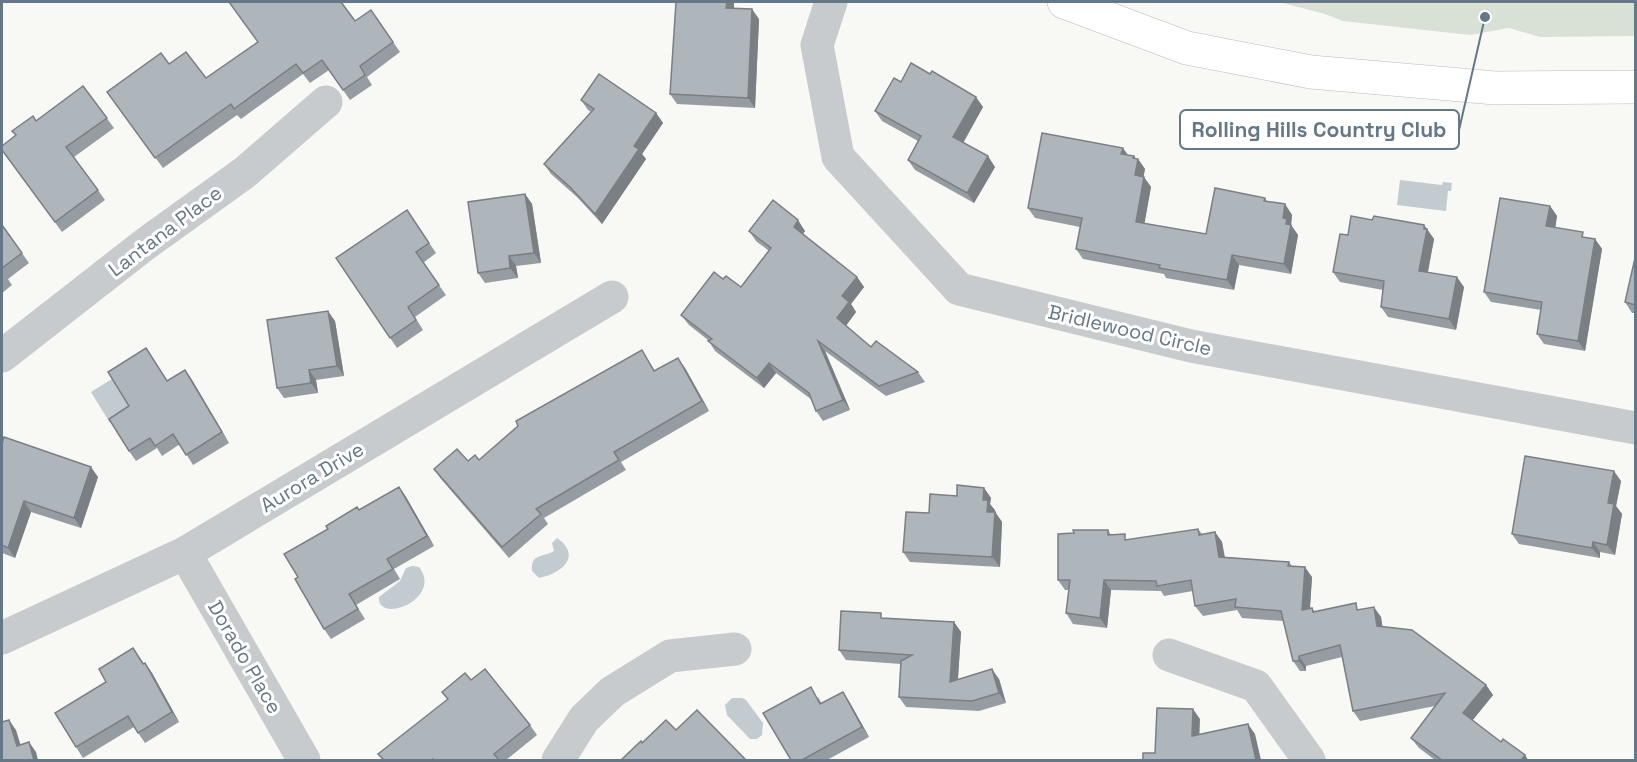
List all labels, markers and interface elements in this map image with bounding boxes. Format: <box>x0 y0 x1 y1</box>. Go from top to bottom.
callout: Rolling Hills Country Club <box>1180 110 1459 149</box>
text: Rolling Hills Country Club <box>1192 116 1446 143</box>
street label: Lantana Place <box>103 180 227 282</box>
street label: Bridlewood Circle <box>1046 299 1214 361</box>
street label: Aurora Drive <box>256 436 368 518</box>
street label: Dorado Place <box>202 596 288 718</box>

